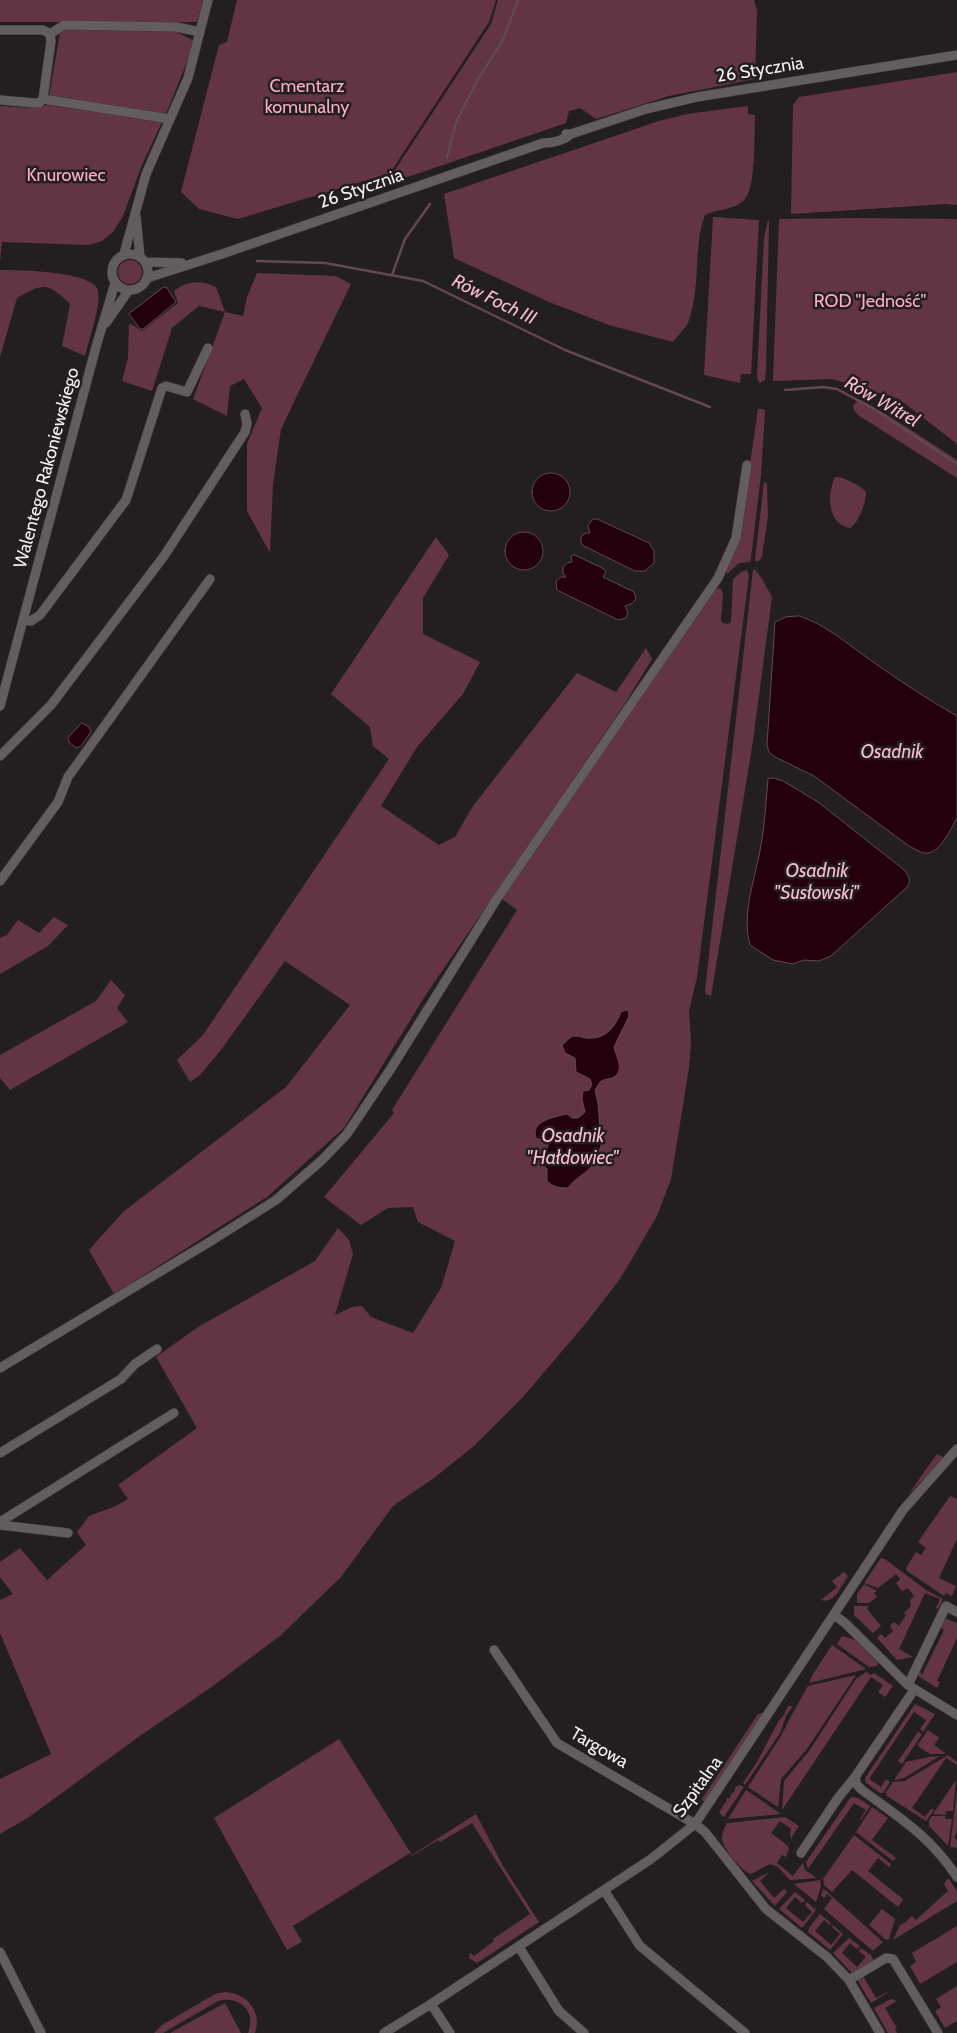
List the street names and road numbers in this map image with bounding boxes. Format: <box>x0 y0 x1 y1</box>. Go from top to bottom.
street label: 26 Stycznia <box>715 52 805 88</box>
street label: 26 Stycznia <box>316 164 406 214</box>
street label: Walentego Rakoniewskiego <box>10 365 84 571</box>
street label: Targowa <box>566 1723 632 1773</box>
street label: Szpitalna <box>669 1752 727 1822</box>

